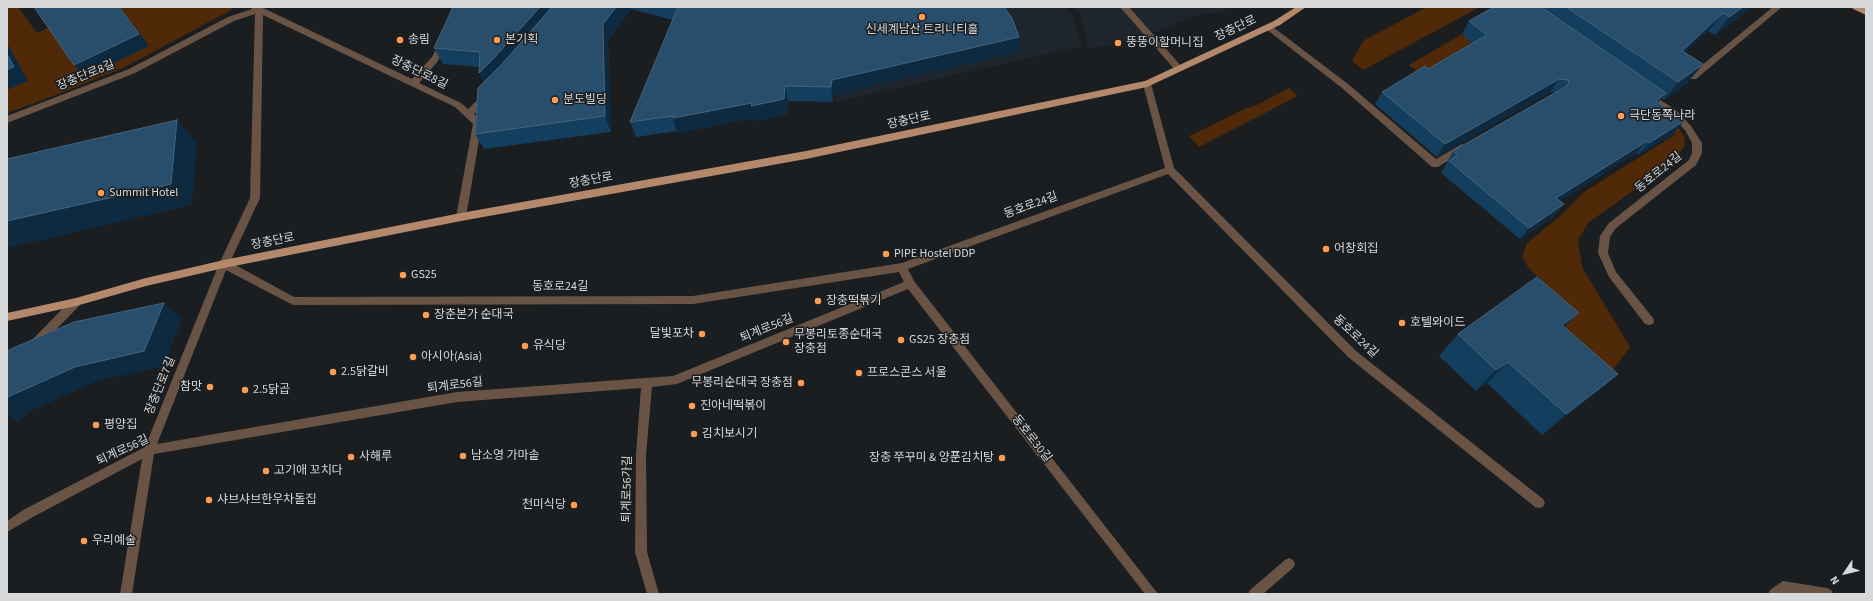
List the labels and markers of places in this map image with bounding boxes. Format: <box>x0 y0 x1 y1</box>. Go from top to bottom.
marker: 신세계남산 트리니티홀 <box>917 12 927 22</box>
place label: 신세계남산 트리니티홀 <box>866 23 978 37</box>
place label: 송림 <box>408 33 430 47</box>
place label: 본기획 <box>505 33 538 47</box>
marker: 송림 <box>395 35 405 45</box>
marker: 본기획 <box>492 35 502 45</box>
place label: 뚱뚱이할머니집 <box>1126 36 1203 50</box>
marker: 뚱뚱이할머니집 <box>1113 38 1123 48</box>
place label: 분도빌딩 <box>563 93 607 107</box>
marker: 분도빌딩 <box>550 95 560 105</box>
place label: 극단동쪽나라 <box>1629 109 1695 123</box>
marker: 극단동쪽나라 <box>1616 111 1626 121</box>
place label: Summit Hotel <box>109 186 178 200</box>
marker: Summit Hotel <box>96 188 106 198</box>
place label: 어창회집 <box>1334 242 1378 256</box>
marker: 어창회집 <box>1321 244 1331 254</box>
place label: PIPE Hostel DDP <box>894 247 975 261</box>
marker: PIPE Hostel DDP <box>881 249 891 259</box>
place label: GS25 <box>411 268 437 282</box>
marker: GS25 <box>398 270 408 280</box>
place label: 장충떡볶기 <box>826 294 881 308</box>
marker: 장충떡볶기 <box>813 296 823 306</box>
place label: 장춘본가 순대국 <box>434 308 514 322</box>
marker: 장춘본가 순대국 <box>421 310 431 320</box>
place label: 호텔와이드 <box>1410 316 1465 330</box>
marker: 호텔와이드 <box>1397 318 1407 328</box>
place label: 달빛포차 <box>650 327 694 341</box>
place label: 무봉리토종순대국 장충점 <box>794 328 882 356</box>
marker: 달빛포차 <box>697 329 707 339</box>
place label: GS25 장충점 <box>909 333 970 347</box>
marker: GS25 장충점 <box>896 335 906 345</box>
marker: 무봉리토종순대국 장충점 <box>781 337 791 347</box>
place label: 유식당 <box>533 339 566 353</box>
marker: 유식당 <box>520 341 530 351</box>
place label: 아시아(Asia) <box>421 350 482 364</box>
marker: 아시아(Asia) <box>408 352 418 362</box>
place label: 2.5닭갈비 <box>341 365 389 379</box>
place label: 프로스콘스 서울 <box>867 366 947 380</box>
marker: 2.5닭갈비 <box>328 367 338 377</box>
marker: 프로스콘스 서울 <box>854 368 864 378</box>
place label: 무봉리순대국 장충점 <box>691 376 793 390</box>
marker: 무봉리순대국 장충점 <box>796 378 806 388</box>
place label: 참맛 <box>180 380 202 394</box>
marker: 참맛 <box>205 382 215 392</box>
place label: 2.5닭곱 <box>253 383 290 397</box>
marker: 2.5닭곱 <box>240 385 250 395</box>
place label: 진아네떡볶이 <box>700 399 766 413</box>
marker: 진아네떡볶이 <box>687 401 697 411</box>
place label: 평양집 <box>104 418 137 432</box>
marker: 평양집 <box>91 420 101 430</box>
place label: 김치보시기 <box>702 427 757 441</box>
marker: 김치보시기 <box>689 429 699 439</box>
place label: 남소영 가마솥 <box>471 449 540 463</box>
place label: 사해루 <box>359 450 392 464</box>
marker: 남소영 가마솥 <box>458 451 468 461</box>
place label: 장충 쭈꾸미 & 양푼김치탕 <box>869 451 994 465</box>
marker: 사해루 <box>346 452 356 462</box>
marker: 장충 쭈꾸미 & 양푼김치탕 <box>997 453 1007 463</box>
place label: 고기애 꼬치다 <box>274 464 343 478</box>
marker: 고기애 꼬치다 <box>261 466 271 476</box>
place label: 샤브샤브한우차돌집 <box>217 493 316 507</box>
marker: 샤브샤브한우차돌집 <box>204 495 214 505</box>
place label: 천미식당 <box>522 498 566 512</box>
marker: 천미식당 <box>569 500 579 510</box>
place label: 우리예술 <box>92 534 136 548</box>
marker: 우리예술 <box>79 536 89 546</box>

